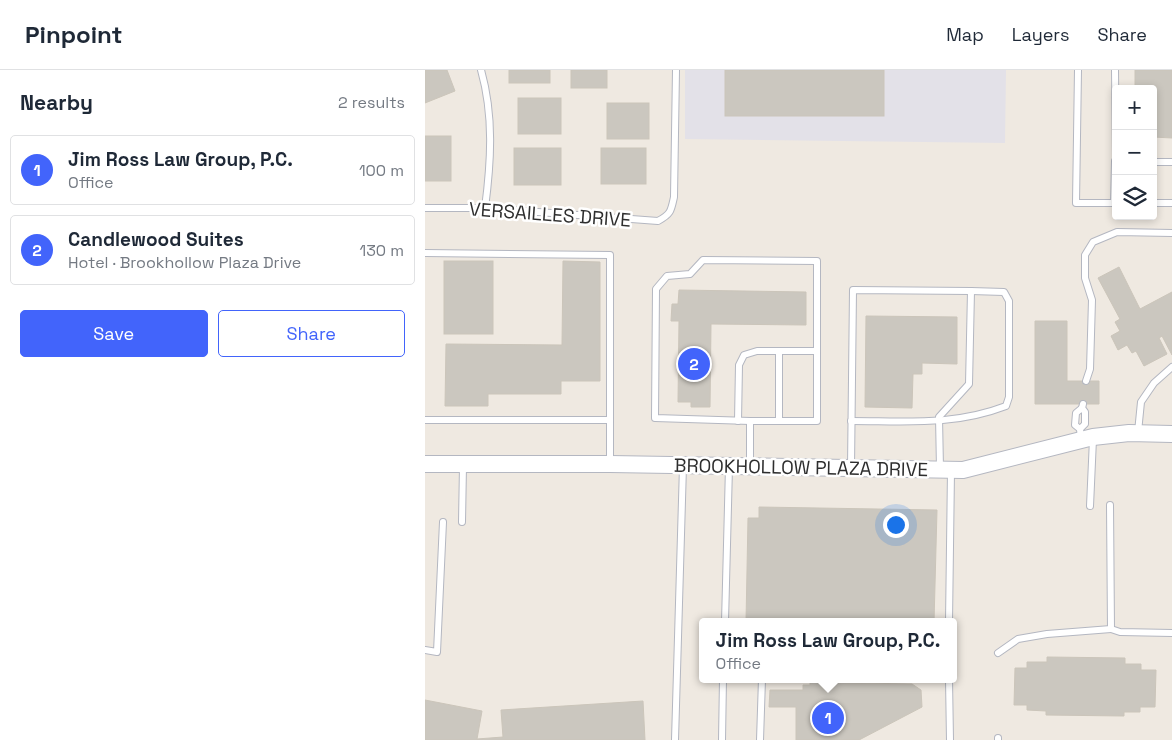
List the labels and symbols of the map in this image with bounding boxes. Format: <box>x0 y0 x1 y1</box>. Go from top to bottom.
street label: VERSAILLES DRIVE <box>468 196 632 233</box>
pin: 2 <box>678 345 710 383</box>
street label: BROOKHOLLOW PLAZA DRIVE <box>674 453 928 482</box>
your location <box>883 512 909 538</box>
pin: 1 <box>812 699 844 737</box>

